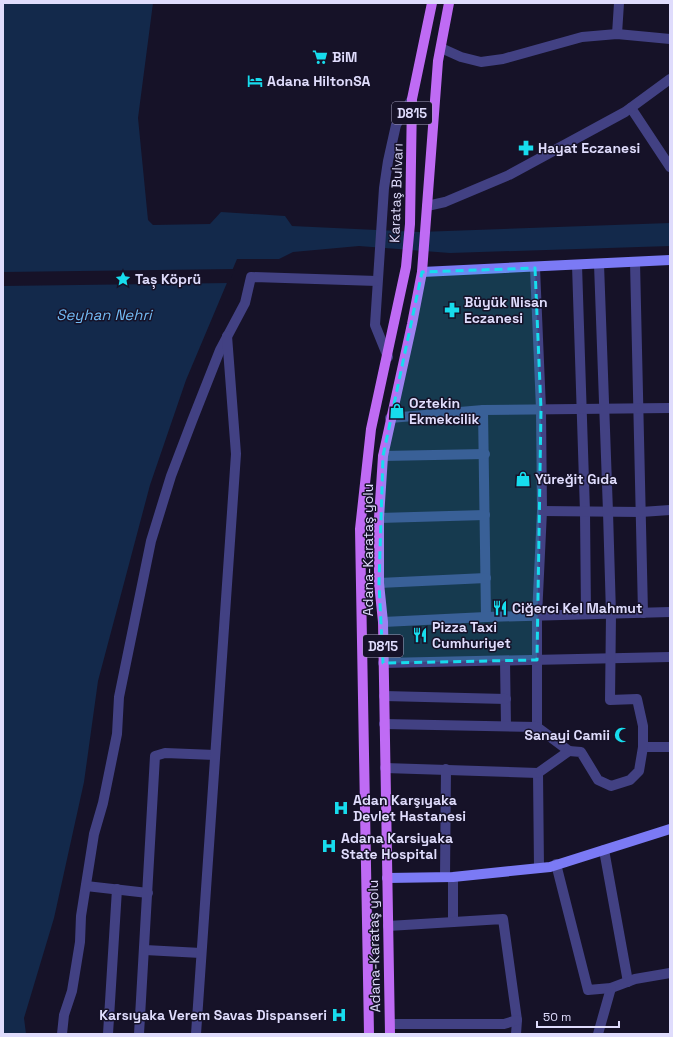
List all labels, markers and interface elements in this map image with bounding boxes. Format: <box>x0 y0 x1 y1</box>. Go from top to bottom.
supermarket icon: BiM <box>311 48 329 66</box>
place label: BiM <box>332 48 357 66</box>
hotel icon: Adana HiltonSA <box>246 72 264 90</box>
place label: Adana HiltonSA <box>267 72 371 90</box>
road number: D815 <box>392 102 432 124</box>
pharmacy icon: Hayat Eczanesi <box>517 139 535 157</box>
place label: Hayat Eczanesi <box>538 139 640 157</box>
street label: Karataş Bulvarı <box>385 143 407 243</box>
place icon: Taș Köprü <box>114 270 132 288</box>
place label: Taș Köprü <box>135 270 201 289</box>
place label: Büyük Nisan Eczanesi <box>464 293 548 327</box>
pharmacy icon: Büyük Nisan Eczanesi <box>443 301 461 319</box>
water label: Seyhan Nehri <box>56 305 154 324</box>
place label: Oztekin Ekmekcilik <box>409 394 480 428</box>
shop icon: Oztekin Ekmekcilik <box>388 402 406 420</box>
shop icon: Yüreğit Gıda <box>514 470 532 488</box>
place label: Yüreğit Gıda <box>535 470 617 488</box>
street label: Adana-Karataş yolu <box>359 484 377 616</box>
restaurant icon: Ciğerci Kel Mahmut <box>491 599 509 617</box>
place label: Ciğerci Kel Mahmut <box>512 599 642 617</box>
place label: Pizza Taxi Cumhuriyet <box>432 618 511 652</box>
restaurant icon: Pizza Taxi Cumhuriyet <box>411 626 429 644</box>
road number: D815 <box>363 635 403 657</box>
place label: Sanayi Camii <box>524 726 610 744</box>
mosque icon: Sanayi Camii <box>613 726 631 744</box>
place label: Adan Karşıyaka Devlet Hastanesi <box>353 791 466 825</box>
hospital icon: Adan Karşıyaka Devlet Hastanesi <box>332 799 350 817</box>
place label: Adana Karsiyaka State Hospital <box>341 829 453 863</box>
hospital icon: Adana Karsiyaka State Hospital <box>320 837 338 855</box>
street label: Adana-Karataş yolu <box>364 880 384 1012</box>
scale bar <box>537 1003 619 1029</box>
place label: Karsıyaka Verem Savas Dispanseri <box>99 1006 327 1024</box>
hospital icon: Karsıyaka Verem Savas Dispanseri <box>330 1006 348 1024</box>
text: 50 m <box>543 1009 571 1025</box>

